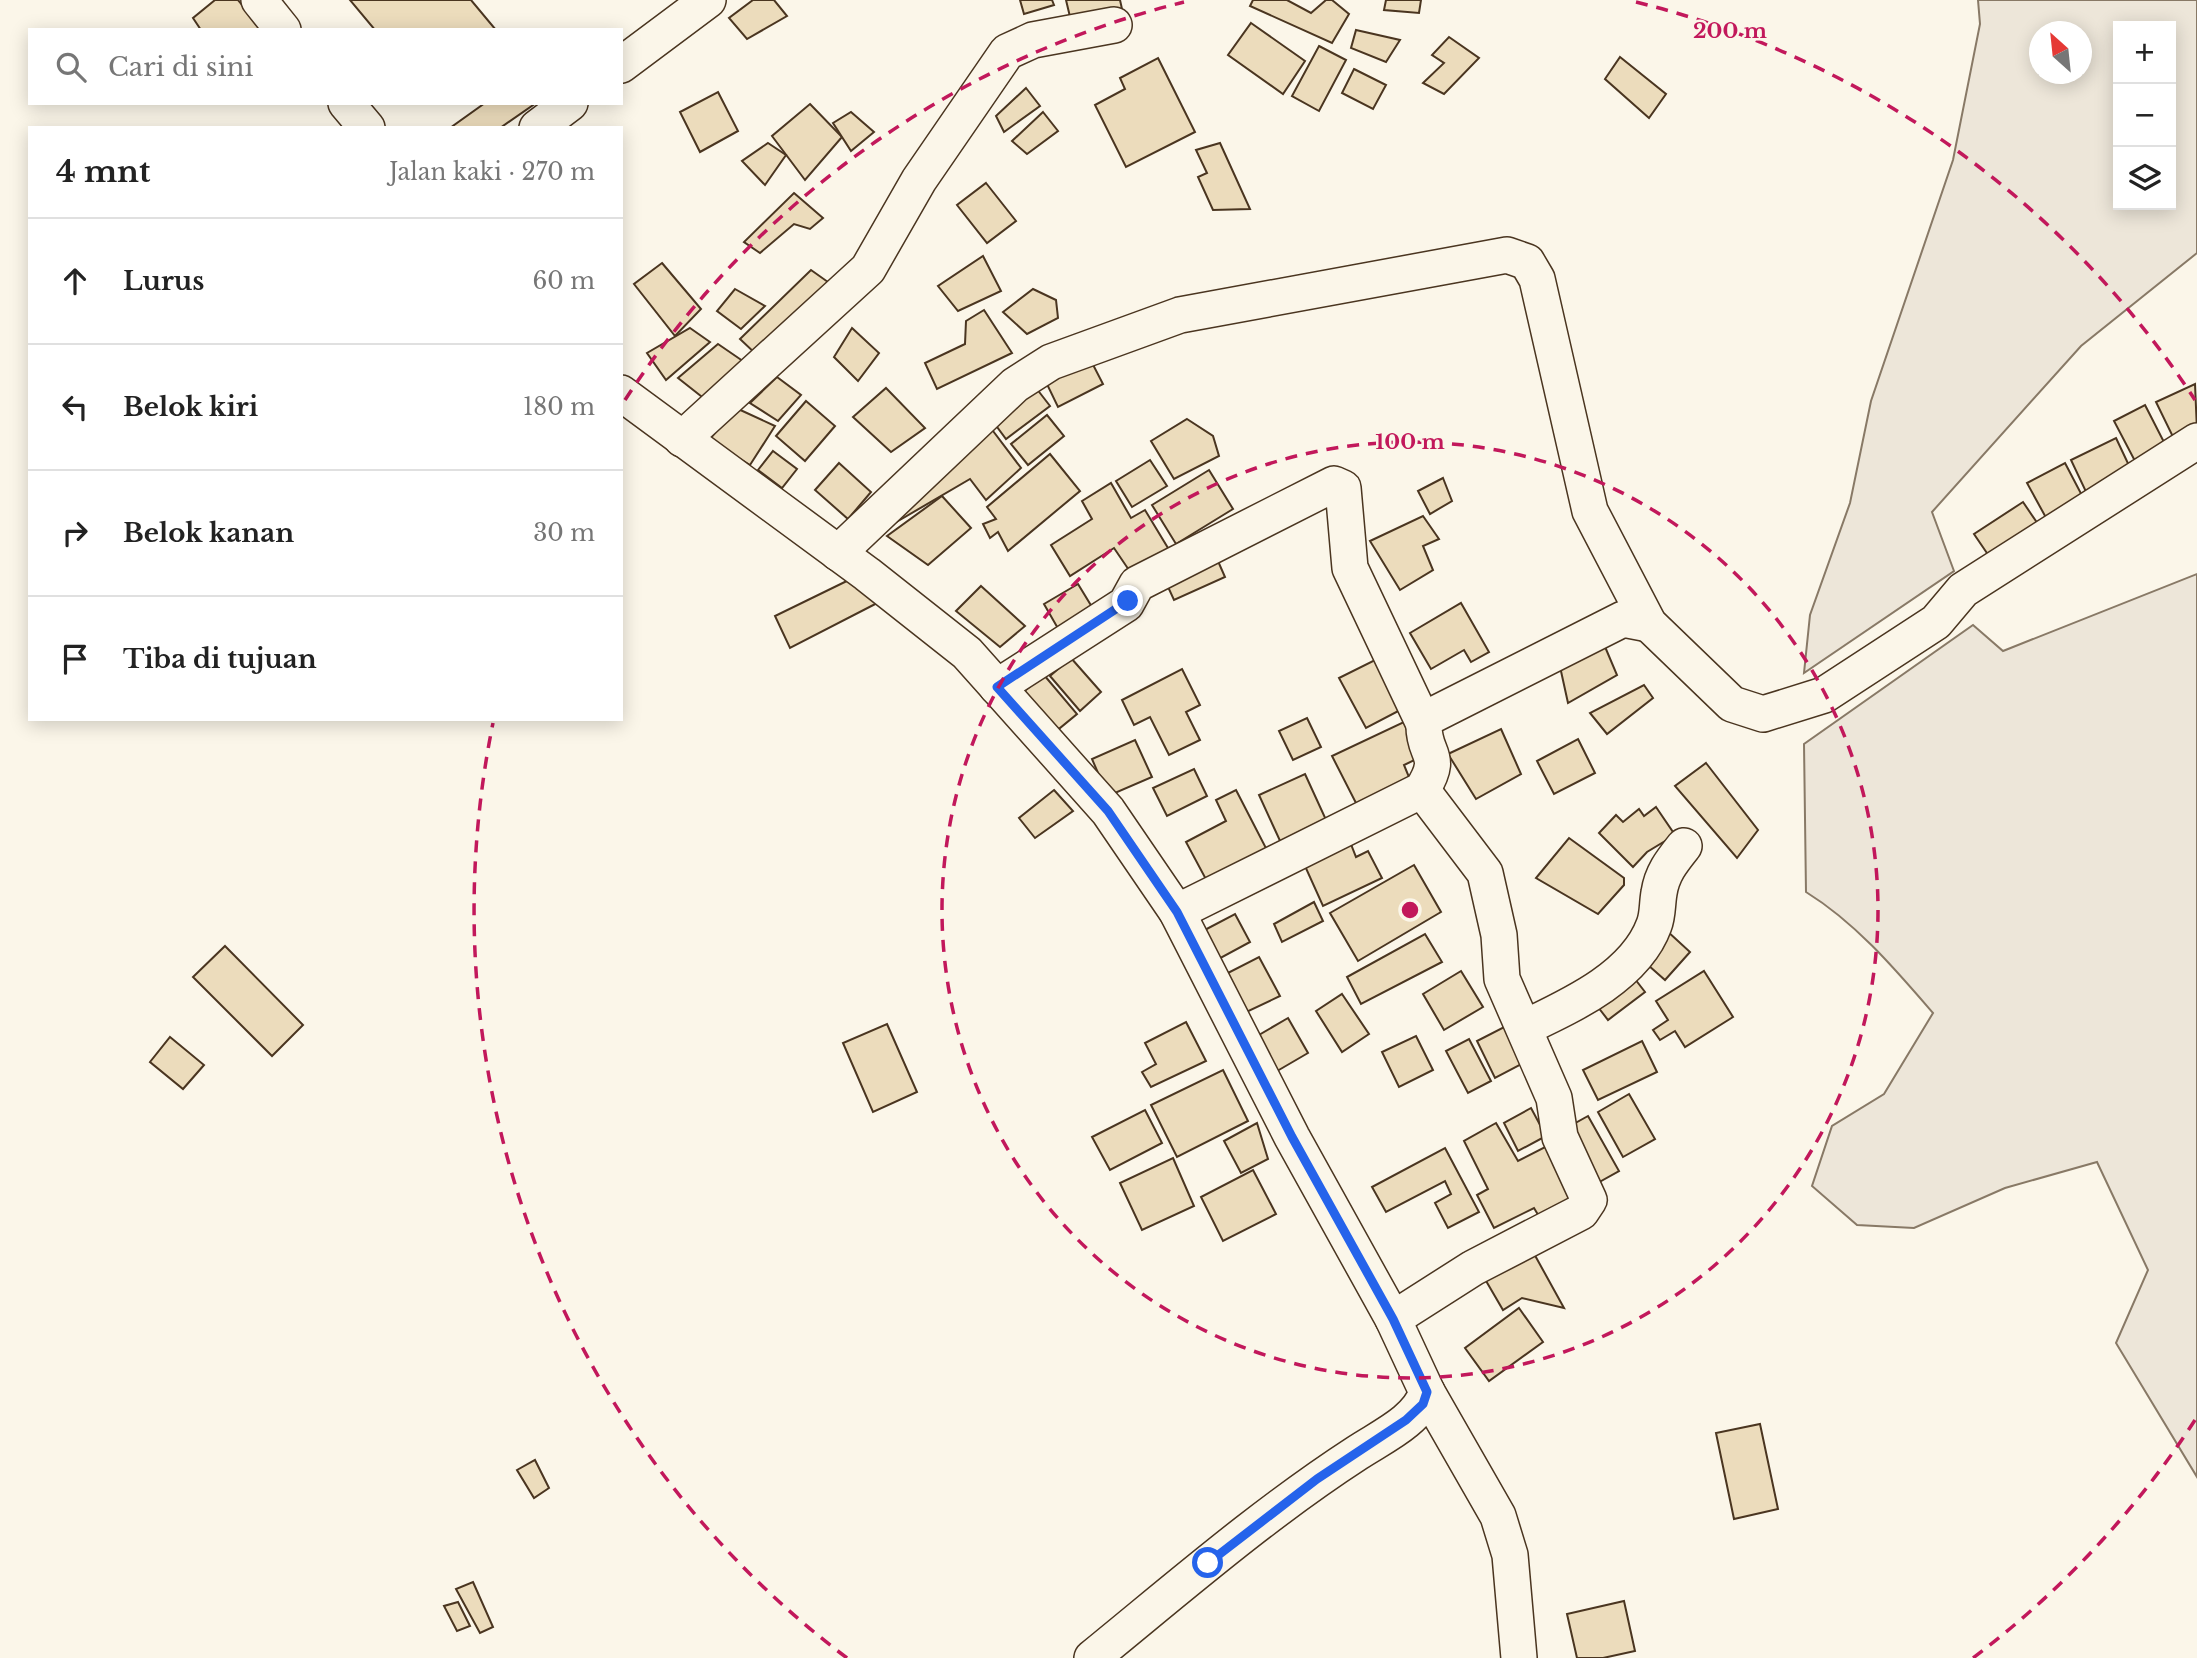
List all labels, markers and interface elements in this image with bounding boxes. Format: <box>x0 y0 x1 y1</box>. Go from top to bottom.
text: 200 m <box>1693 18 1767 44</box>
north arrow <box>2029 21 2092 84</box>
map controls <box>2113 21 2176 210</box>
button: + <box>2113 21 2176 84</box>
search box <box>28 28 623 105</box>
icon: search <box>52 48 90 86</box>
text: Cari di sini <box>108 51 253 83</box>
button: − <box>2113 84 2176 147</box>
button: layers <box>2113 147 2176 210</box>
text: 4 mnt <box>56 153 150 190</box>
text: Jalan kaki · 270 m <box>389 158 595 186</box>
icon: ahead <box>56 262 94 300</box>
text: Lurus <box>123 265 204 297</box>
text: 60 m <box>533 267 595 295</box>
icon: left <box>56 388 94 426</box>
text: Belok kiri <box>123 391 258 423</box>
text: 180 m <box>523 393 595 421</box>
text: 100 m <box>1375 429 1445 455</box>
icon: right <box>56 514 94 552</box>
text: Belok kanan <box>123 517 294 549</box>
text: 30 m <box>533 519 595 547</box>
route end <box>1112 585 1143 616</box>
icon: arrive <box>56 640 94 678</box>
text: Tiba di tujuan <box>123 643 317 675</box>
centre of rings <box>1398 898 1422 922</box>
route start <box>1192 1547 1223 1578</box>

